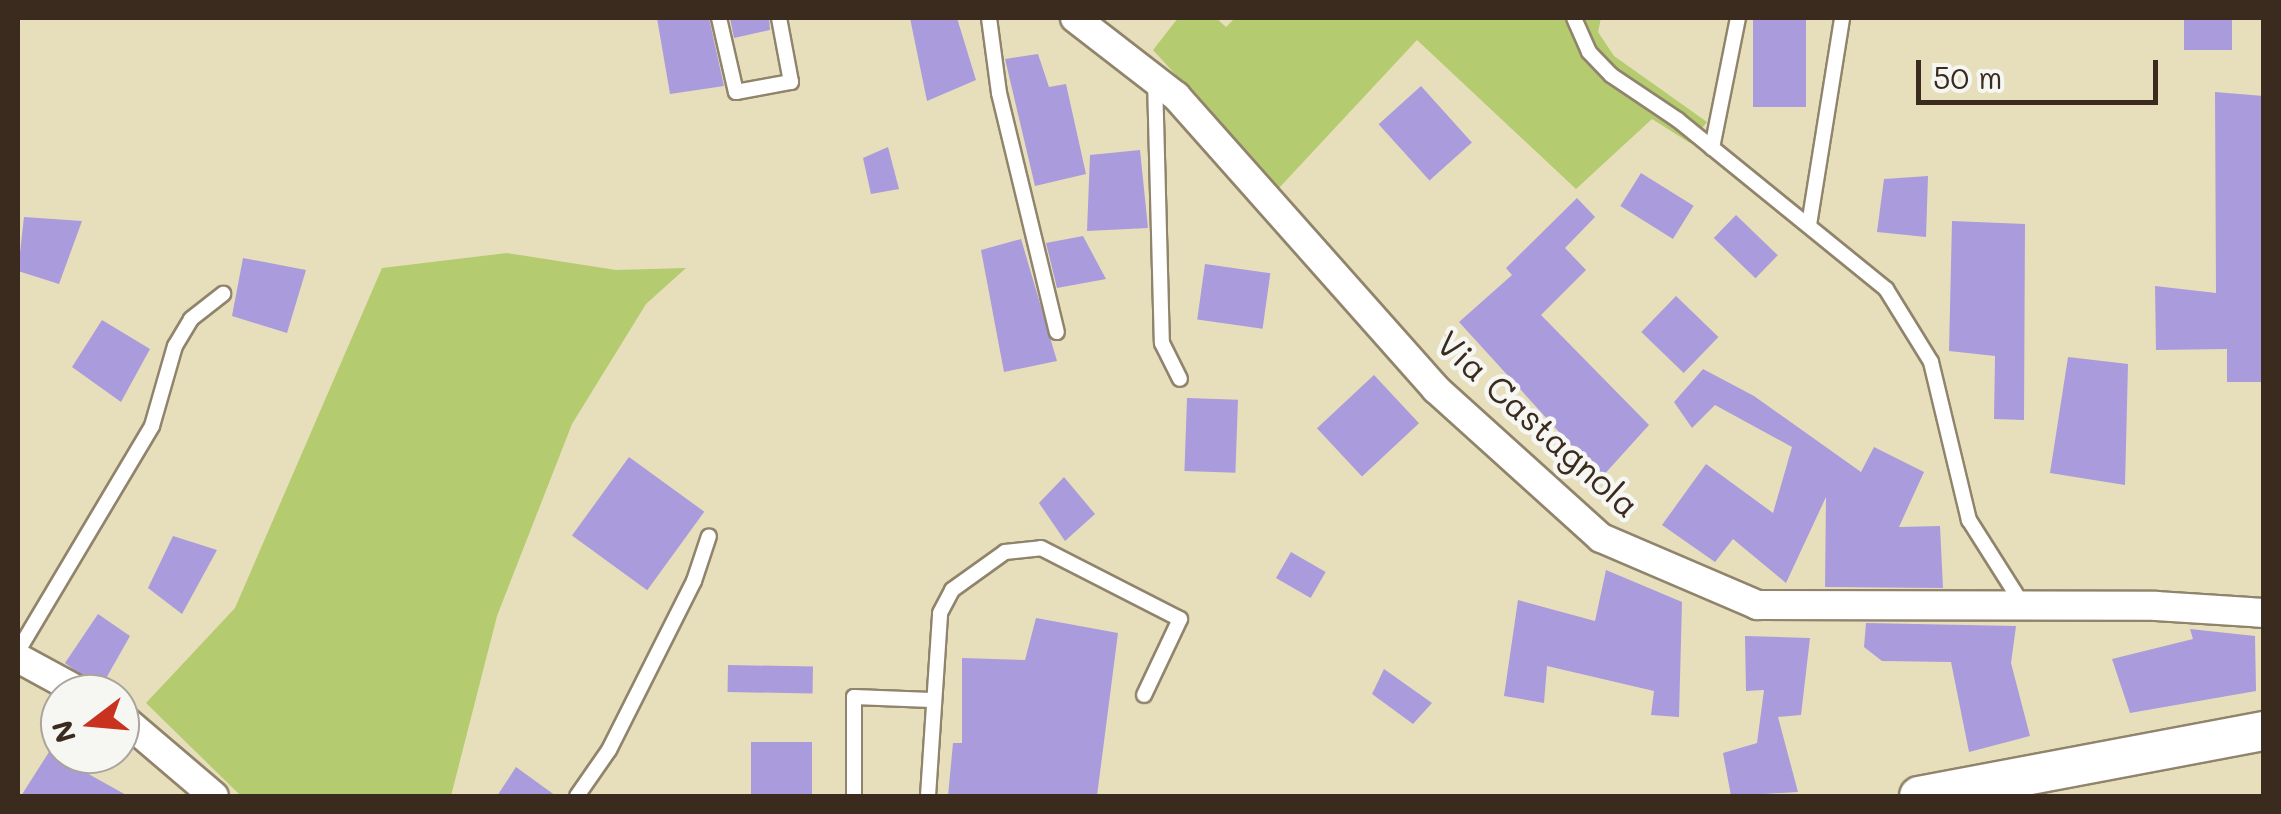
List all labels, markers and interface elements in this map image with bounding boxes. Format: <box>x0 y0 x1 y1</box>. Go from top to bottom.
scale bar <box>1921 40 2164 102</box>
text: 50 m <box>1933 57 2003 97</box>
street label: Via Castagnola <box>1429 321 1649 525</box>
north arrow <box>40 674 140 774</box>
text: N <box>43 717 83 747</box>

